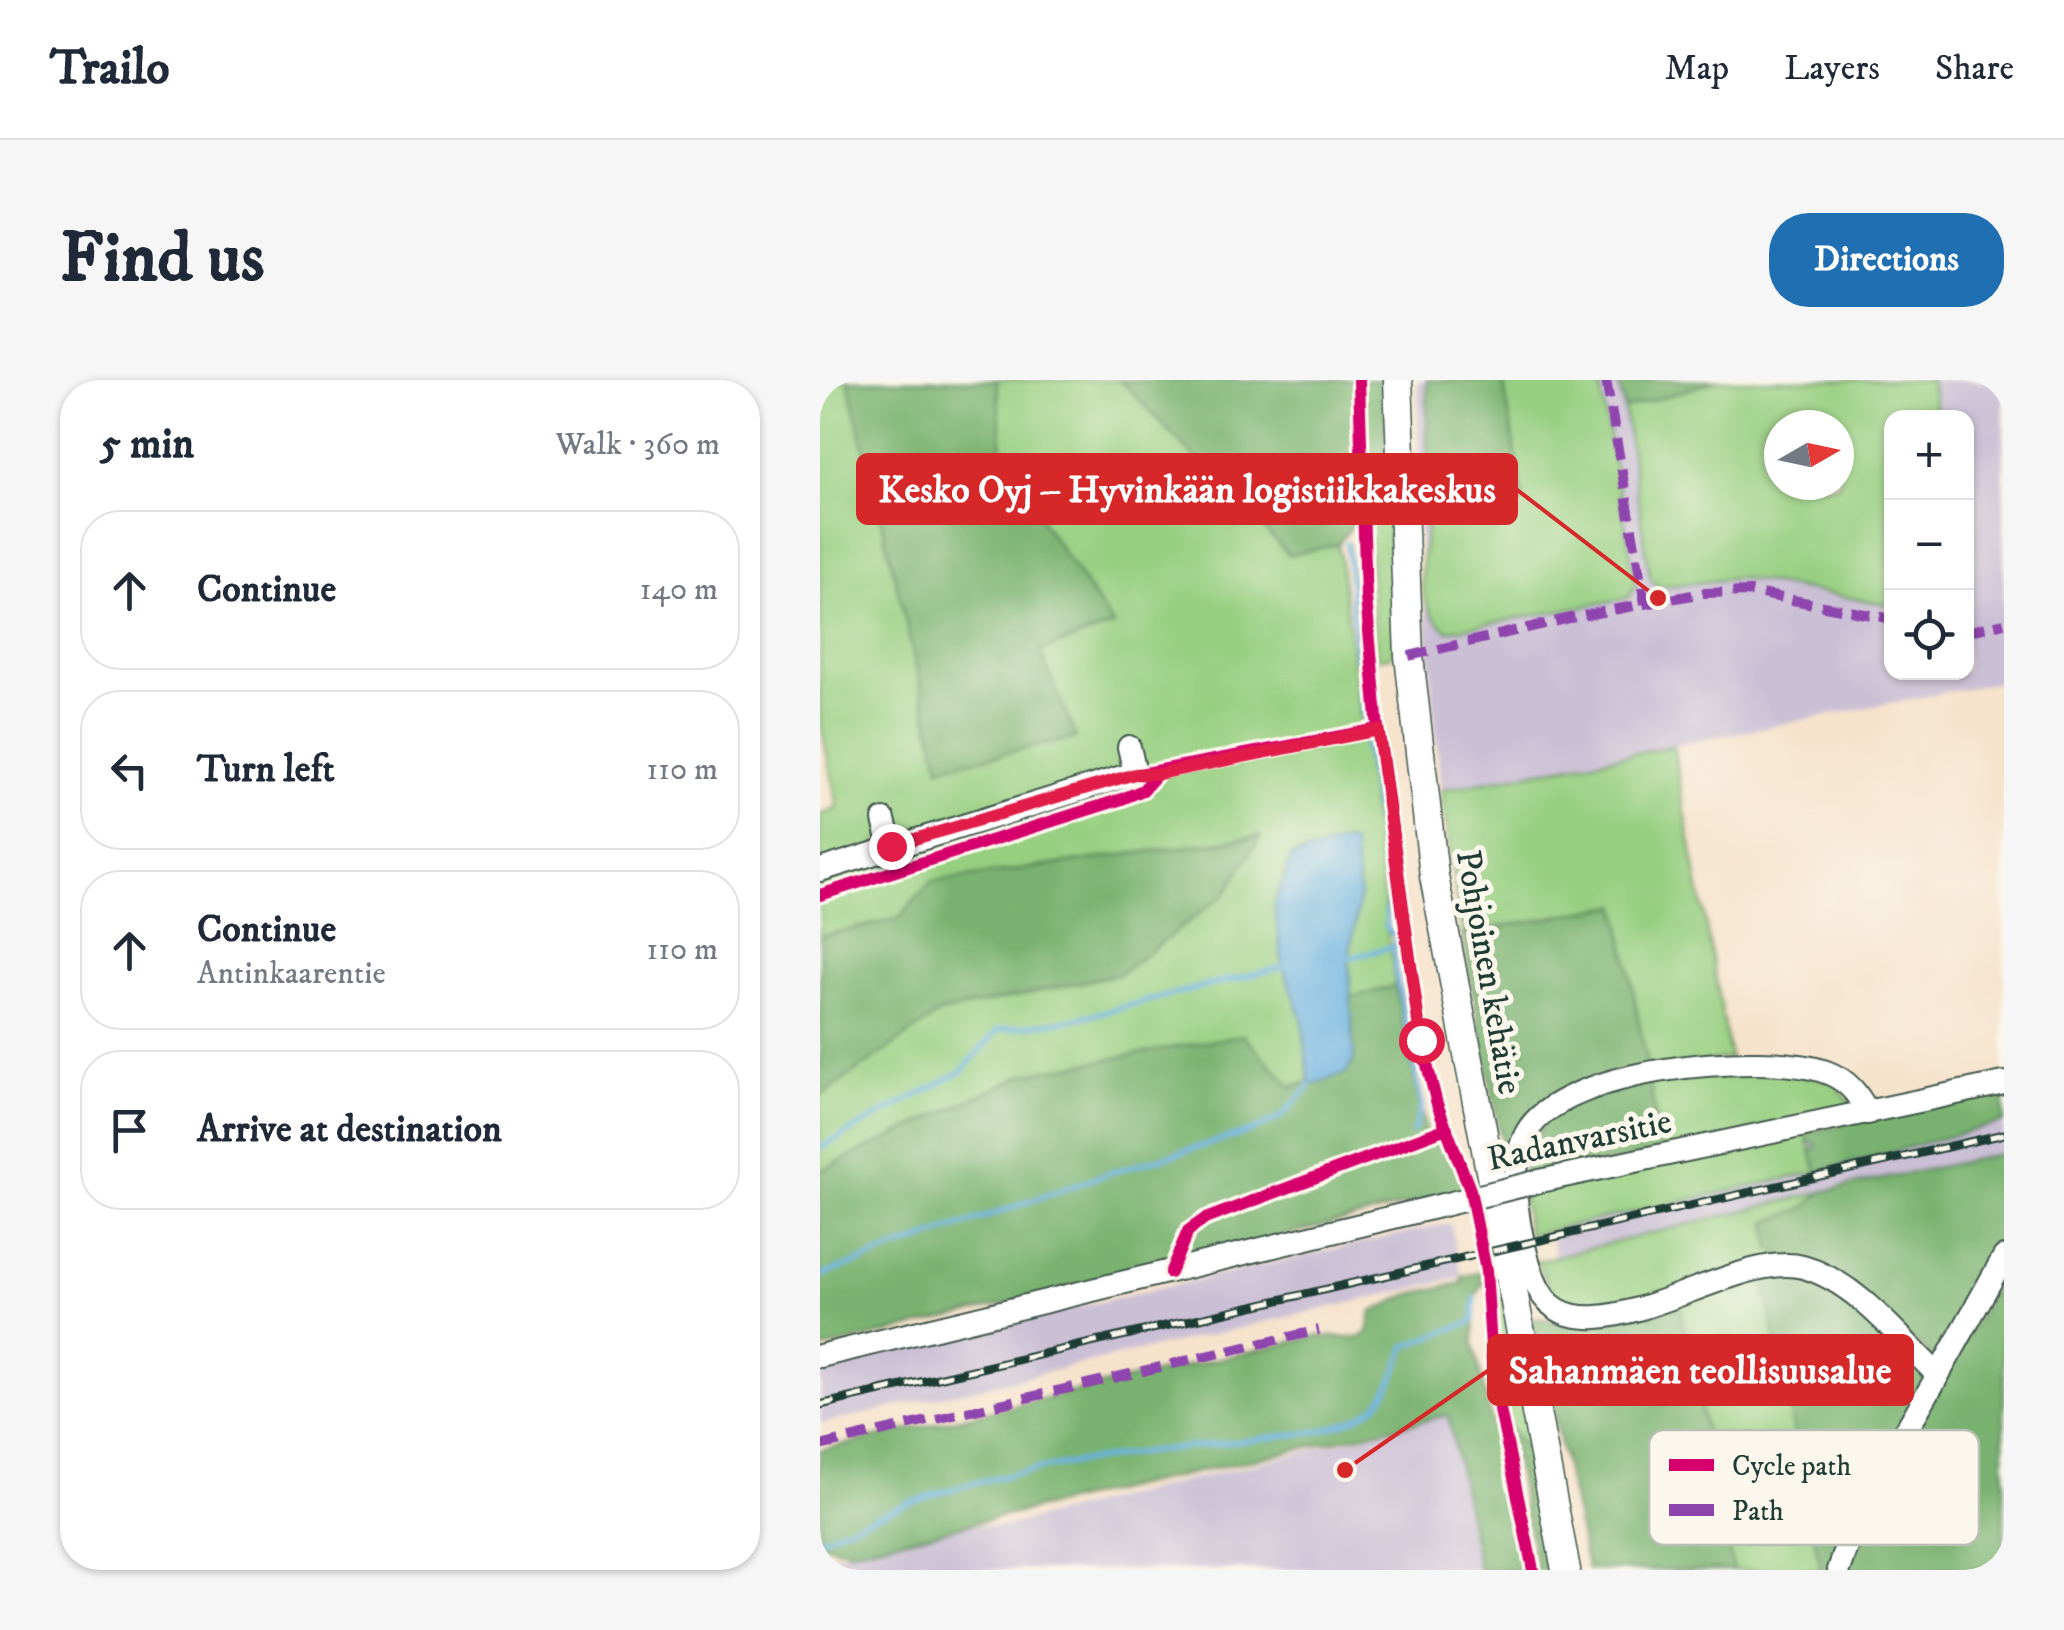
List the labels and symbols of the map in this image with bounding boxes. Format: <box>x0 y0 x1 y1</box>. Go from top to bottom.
north arrow <box>1764 410 1854 500</box>
callout: Kesko Oyj – Hyvinkään logistiikkakeskus <box>858 455 1516 523</box>
text: Kesko Oyj – Hyvinkään logistiikkakeskus <box>878 467 1496 515</box>
route end <box>869 824 915 870</box>
street label: Pohjoinen kehätie <box>1445 847 1531 1098</box>
route start <box>1399 1018 1445 1064</box>
street label: Radanvarsitie <box>1483 1100 1676 1182</box>
callout: Sahanmäen teollisuusalue <box>1489 1336 1912 1404</box>
text: Sahanmäen teollisuusalue <box>1509 1348 1892 1396</box>
legend <box>1649 1430 1979 1545</box>
text: Cycle path <box>1732 1449 1851 1484</box>
text: Path <box>1732 1494 1784 1529</box>

